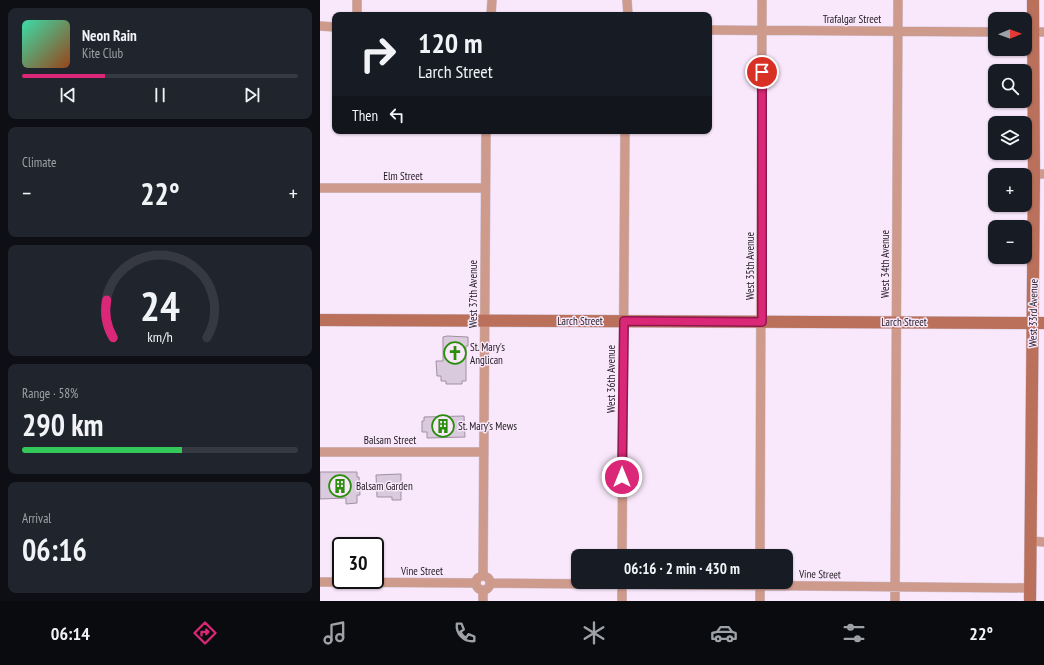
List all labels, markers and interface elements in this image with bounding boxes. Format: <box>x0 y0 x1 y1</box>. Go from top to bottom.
street label: Trafalgar Street <box>823 12 881 26</box>
north arrow <box>988 12 1032 56</box>
map controls <box>988 12 1032 264</box>
text: 120 m <box>418 24 482 61</box>
text: Neon Rain <box>82 26 137 45</box>
icon: right <box>352 28 404 80</box>
text: Kite Club <box>82 45 123 62</box>
pin <box>745 55 779 89</box>
text: Larch Street <box>418 60 493 83</box>
icon: arrive <box>751 61 773 83</box>
button: search <box>988 64 1032 108</box>
icon: previous <box>57 84 79 106</box>
icon: pause <box>149 84 171 106</box>
icon: next <box>241 84 263 106</box>
icon: left <box>386 104 408 126</box>
text: Then <box>352 106 378 125</box>
button: layers <box>988 116 1032 160</box>
text: Climate <box>22 154 56 171</box>
button: + <box>988 168 1032 212</box>
street label: Elm Street <box>383 169 423 183</box>
text: 22° <box>140 174 180 213</box>
text: − <box>22 179 31 207</box>
text: + <box>289 179 298 207</box>
button: − <box>988 220 1032 264</box>
street label: West 34th Avenue <box>878 229 892 298</box>
street label: West 35th Avenue <box>743 231 757 300</box>
street label: West 37th Avenue <box>466 259 480 328</box>
street label: West 33rd Avenue <box>1025 278 1041 347</box>
text: 24 <box>140 279 180 332</box>
street label: Larch Street <box>557 314 603 328</box>
street label: Larch Street <box>881 315 927 329</box>
text: km/h <box>147 327 173 346</box>
church icon: St. Mary's Anglican <box>442 340 468 366</box>
place label: St. Mary's Anglican <box>470 340 505 367</box>
street label: West 36th Avenue <box>604 344 618 413</box>
text: Range · 58% <box>22 385 78 402</box>
text: 290 km <box>22 405 103 444</box>
building icon: St. Mary's Mews <box>430 413 456 439</box>
place label: St. Mary's Mews <box>458 419 517 433</box>
street label: Balsam Street <box>364 433 416 447</box>
position arrow <box>601 456 643 498</box>
building icon: Balsam Garden <box>327 473 353 499</box>
place label: Balsam Garden <box>356 479 413 493</box>
text: Arrival <box>22 510 51 527</box>
text: 06:16 <box>22 530 87 569</box>
speed limit sign: 30 <box>332 537 384 589</box>
text: 06:16 · 2 min · 430 m <box>624 559 740 578</box>
street label: Vine Street <box>400 564 443 578</box>
street label: Vine Street <box>798 567 841 581</box>
icon: directions <box>191 619 219 647</box>
icon: music <box>321 619 349 647</box>
icon: phone <box>451 619 479 647</box>
icon: climate <box>580 619 608 647</box>
icon: car <box>710 619 738 647</box>
icon: filters <box>840 619 868 647</box>
text: 06:14 <box>51 622 90 645</box>
text: 22° <box>969 622 993 645</box>

